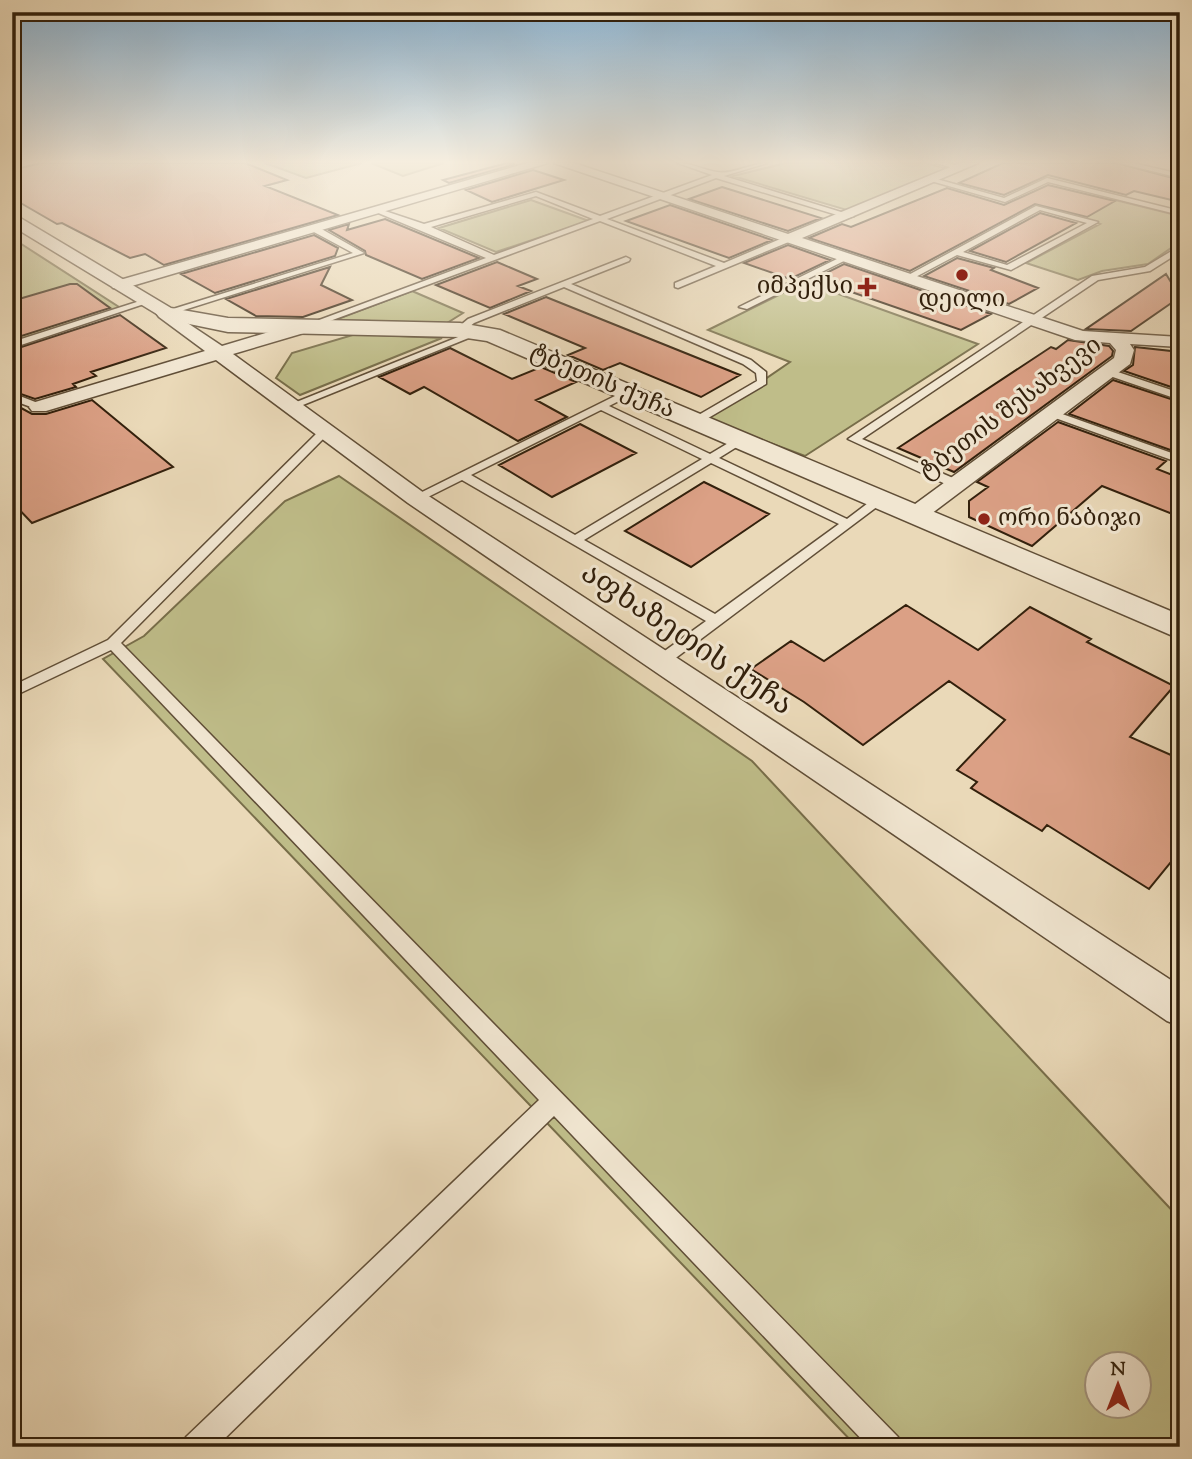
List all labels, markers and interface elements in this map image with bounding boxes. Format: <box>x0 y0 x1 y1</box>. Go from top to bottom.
marker: დეილი <box>954 267 970 283</box>
place label: იმპექსი <box>757 270 853 304</box>
marker: იმპექსი <box>859 279 875 295</box>
place label: დეილი <box>919 283 1005 317</box>
street label: ტბეთის შესახვევი <box>913 329 1109 489</box>
street label: ტბეთის ქუჩა <box>524 336 680 428</box>
place label: ორი ნაბიჯი <box>998 502 1141 536</box>
marker: ორი ნაბიჯი <box>976 511 992 527</box>
street label: აფხაზეთის ქუჩა <box>571 553 801 727</box>
north arrow <box>1084 1350 1154 1420</box>
text: N <box>1110 1357 1126 1384</box>

